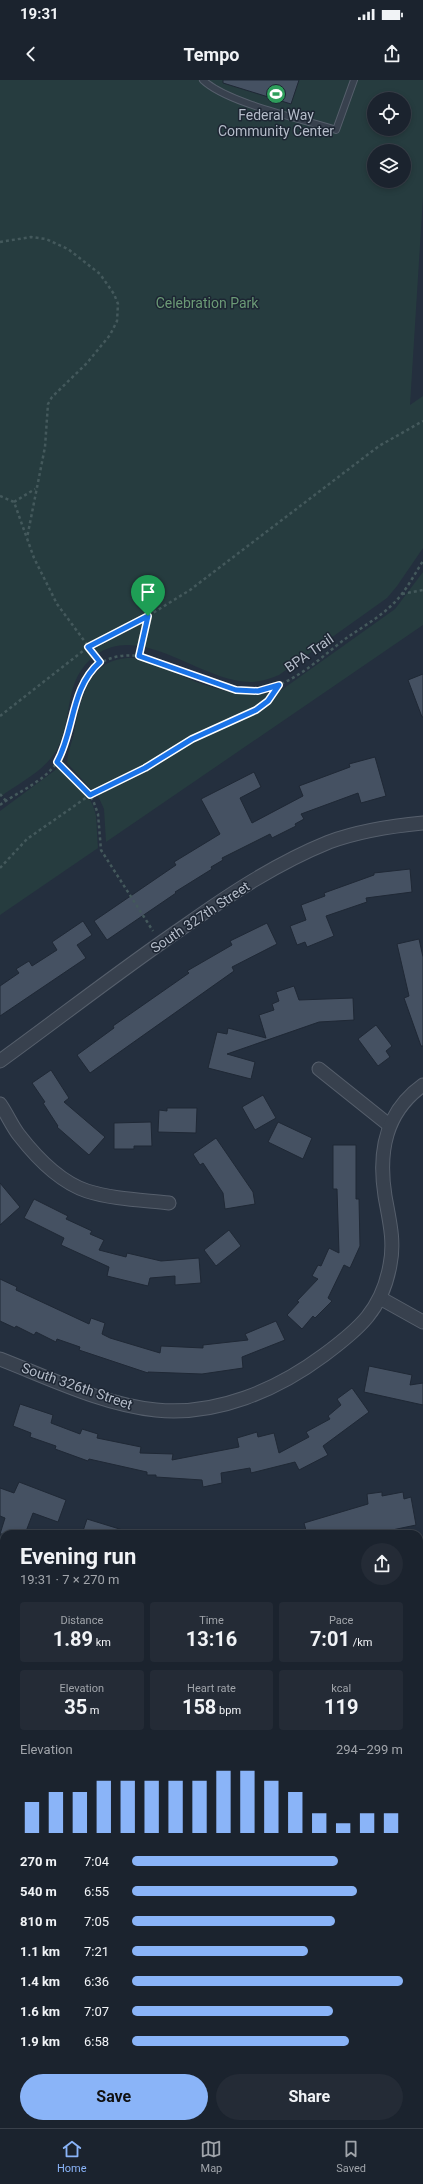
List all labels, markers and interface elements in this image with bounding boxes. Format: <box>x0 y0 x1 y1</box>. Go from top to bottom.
text: 19:31 <box>20 5 59 23</box>
icon: back <box>20 43 42 65</box>
icon: share <box>381 43 403 65</box>
text: Tempo <box>184 44 239 65</box>
sports icon: Federal Way Community Center <box>265 83 287 105</box>
map controls <box>367 92 411 188</box>
button: locate <box>367 92 411 136</box>
place label: Federal Way Community Center <box>218 107 334 139</box>
button: layers <box>367 144 411 188</box>
park label: Celebration Park <box>156 295 259 311</box>
pin <box>131 575 165 616</box>
icon: arrive <box>137 581 159 603</box>
street label: BPA Trail <box>282 630 336 676</box>
street label: South 327th Street <box>147 878 253 956</box>
street label: South 326th Street <box>20 1360 135 1413</box>
button: share <box>361 1543 403 1585</box>
text: Evening run <box>20 1544 136 1569</box>
text: 19:31 · 7 × 270 m <box>20 1572 119 1587</box>
text: Distance <box>60 1614 103 1627</box>
text: Time <box>199 1614 224 1627</box>
text: Pace <box>329 1614 353 1627</box>
text: 1.89 <box>53 1627 93 1651</box>
text: 13:16 <box>186 1627 237 1651</box>
text: 7:01 <box>310 1627 350 1651</box>
text: km <box>93 1636 111 1649</box>
text: /km <box>350 1636 372 1649</box>
text: Elevation <box>60 1682 104 1695</box>
text: Heart rate <box>187 1682 236 1695</box>
text: kcal <box>331 1682 351 1695</box>
text: 35 <box>64 1695 87 1719</box>
text: 158 <box>182 1695 216 1719</box>
text: 119 <box>324 1695 358 1719</box>
text: m <box>87 1704 99 1717</box>
text: bpm <box>216 1704 241 1717</box>
text: Elevation <box>20 1742 73 1757</box>
text: 294–299 m <box>336 1742 403 1757</box>
text: 270 m <box>20 1854 57 1869</box>
text: 7:04 <box>84 1854 109 1869</box>
text: 540 m <box>20 1884 57 1899</box>
text: 6:55 <box>84 1884 109 1899</box>
text: 810 m <box>20 1914 57 1929</box>
text: 7:05 <box>84 1914 109 1929</box>
text: 1.1 km <box>20 1944 60 1959</box>
text: 7:21 <box>84 1944 109 1959</box>
text: 1.4 km <box>20 1974 60 1989</box>
text: 6:36 <box>84 1974 109 1989</box>
text: 1.6 km <box>20 2004 60 2019</box>
text: 7:07 <box>84 2004 109 2019</box>
text: 1.9 km <box>20 2034 60 2049</box>
text: 6:58 <box>84 2034 109 2049</box>
button: Save <box>20 2074 208 2120</box>
button: Share <box>216 2074 403 2120</box>
tab: Home <box>57 2138 87 2175</box>
tab: Map <box>200 2138 222 2175</box>
tab: Saved <box>336 2138 366 2175</box>

